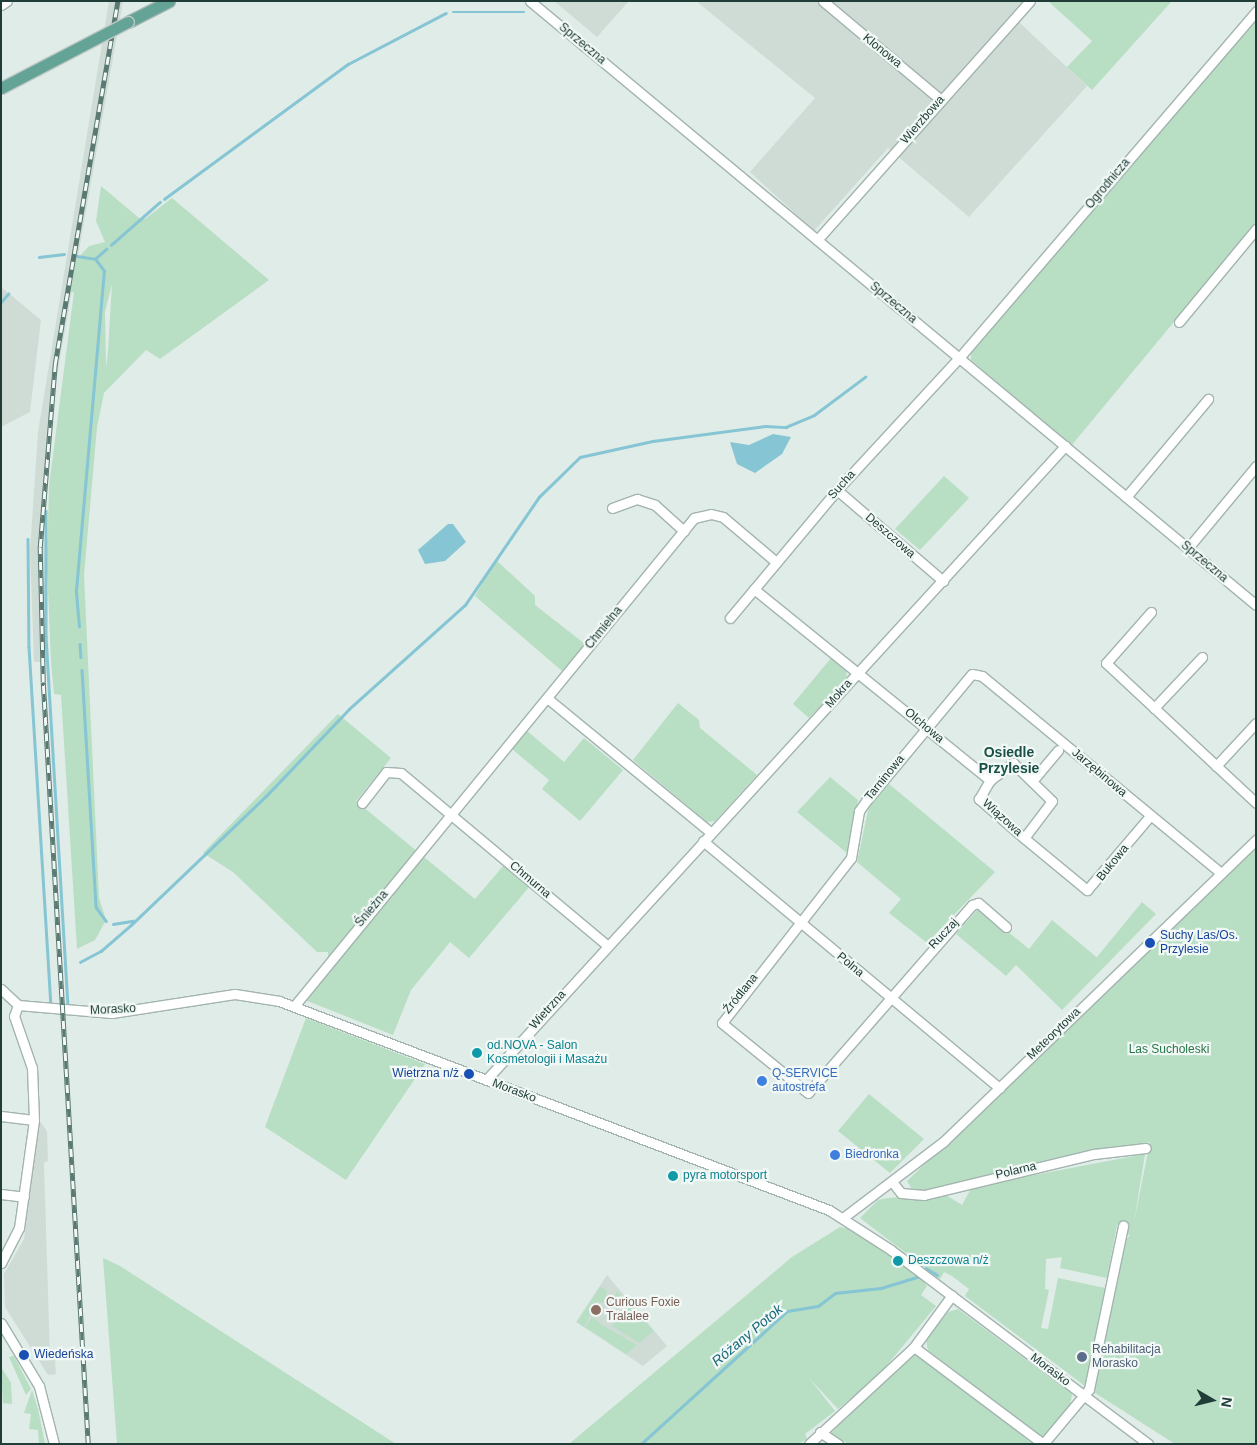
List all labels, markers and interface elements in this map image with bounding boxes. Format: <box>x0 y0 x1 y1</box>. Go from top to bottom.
street label: Sprzeczna <box>556 20 608 68</box>
street label: Klonowa <box>860 31 904 71</box>
street label: Wierzbowa <box>898 93 948 147</box>
street label: Ogrodnicza <box>1083 156 1133 212</box>
street label: Sprzeczna <box>867 279 919 327</box>
street label: Sucha <box>825 468 859 502</box>
street label: Deszczowa <box>862 510 918 562</box>
street label: Sprzeczna <box>1178 538 1230 586</box>
street label: Chmielna <box>582 604 626 652</box>
street label: Mokra <box>823 677 855 711</box>
street label: Olchowa <box>901 705 947 747</box>
district label: Osiedle Przylesie <box>979 744 1039 776</box>
street label: Jarzębinowa <box>1069 746 1129 800</box>
street label: Tarninowa <box>862 752 908 804</box>
street label: Wiązowa <box>979 796 1025 840</box>
street label: Bukowa <box>1094 842 1132 884</box>
street label: Chmurna <box>506 859 554 901</box>
street label: Śnieżna <box>353 888 391 930</box>
street label: Ruczaj <box>926 916 962 952</box>
place label: Suchy Las/Os. Przylesie <box>1160 929 1238 957</box>
marker: Suchy Las/Os. Przylesie <box>1144 937 1156 949</box>
street label: Polna <box>834 950 866 980</box>
street label: Źródlana <box>721 971 761 1017</box>
street label: Wietrzna <box>527 988 569 1032</box>
street label: Morasko <box>90 1002 136 1018</box>
street label: Meteorytowa <box>1024 1005 1084 1063</box>
place label: od.NOVA - Salon Kosmetologii i Masażu <box>487 1039 607 1067</box>
park label: Las Sucholeski <box>1129 1043 1209 1057</box>
marker: od.NOVA - Salon Kosmetologii i Masażu <box>471 1047 483 1059</box>
place label: Wietrzna n/ż <box>392 1067 459 1081</box>
place label: Q-SERVICE autostrefa <box>772 1067 838 1095</box>
marker: Wietrzna n/ż <box>463 1068 475 1080</box>
marker: Q-SERVICE autostrefa <box>756 1075 768 1087</box>
street label: Morasko <box>490 1076 538 1106</box>
place label: Biedronka <box>845 1148 899 1162</box>
marker: Biedronka <box>829 1149 841 1161</box>
street label: Polarna <box>994 1159 1038 1183</box>
place label: pyra motorsport <box>683 1169 767 1183</box>
marker: pyra motorsport <box>667 1170 679 1182</box>
place label: Deszczowa n/ż <box>908 1254 989 1268</box>
marker: Deszczowa n/ż <box>892 1255 904 1267</box>
place label: Curious Foxie Tralalee <box>606 1296 680 1324</box>
water label: Różany Potok <box>708 1301 786 1369</box>
marker: Curious Foxie Tralalee <box>590 1304 602 1316</box>
place label: Rehabilitacja Morasko <box>1092 1343 1161 1371</box>
place label: Wiedeńska <box>34 1348 93 1362</box>
marker: Wiedeńska <box>18 1349 30 1361</box>
street label: Morasko <box>1027 1350 1073 1390</box>
marker: Rehabilitacja Morasko <box>1076 1351 1088 1363</box>
north arrow <box>1187 1375 1237 1425</box>
text: N <box>1218 1396 1235 1408</box>

